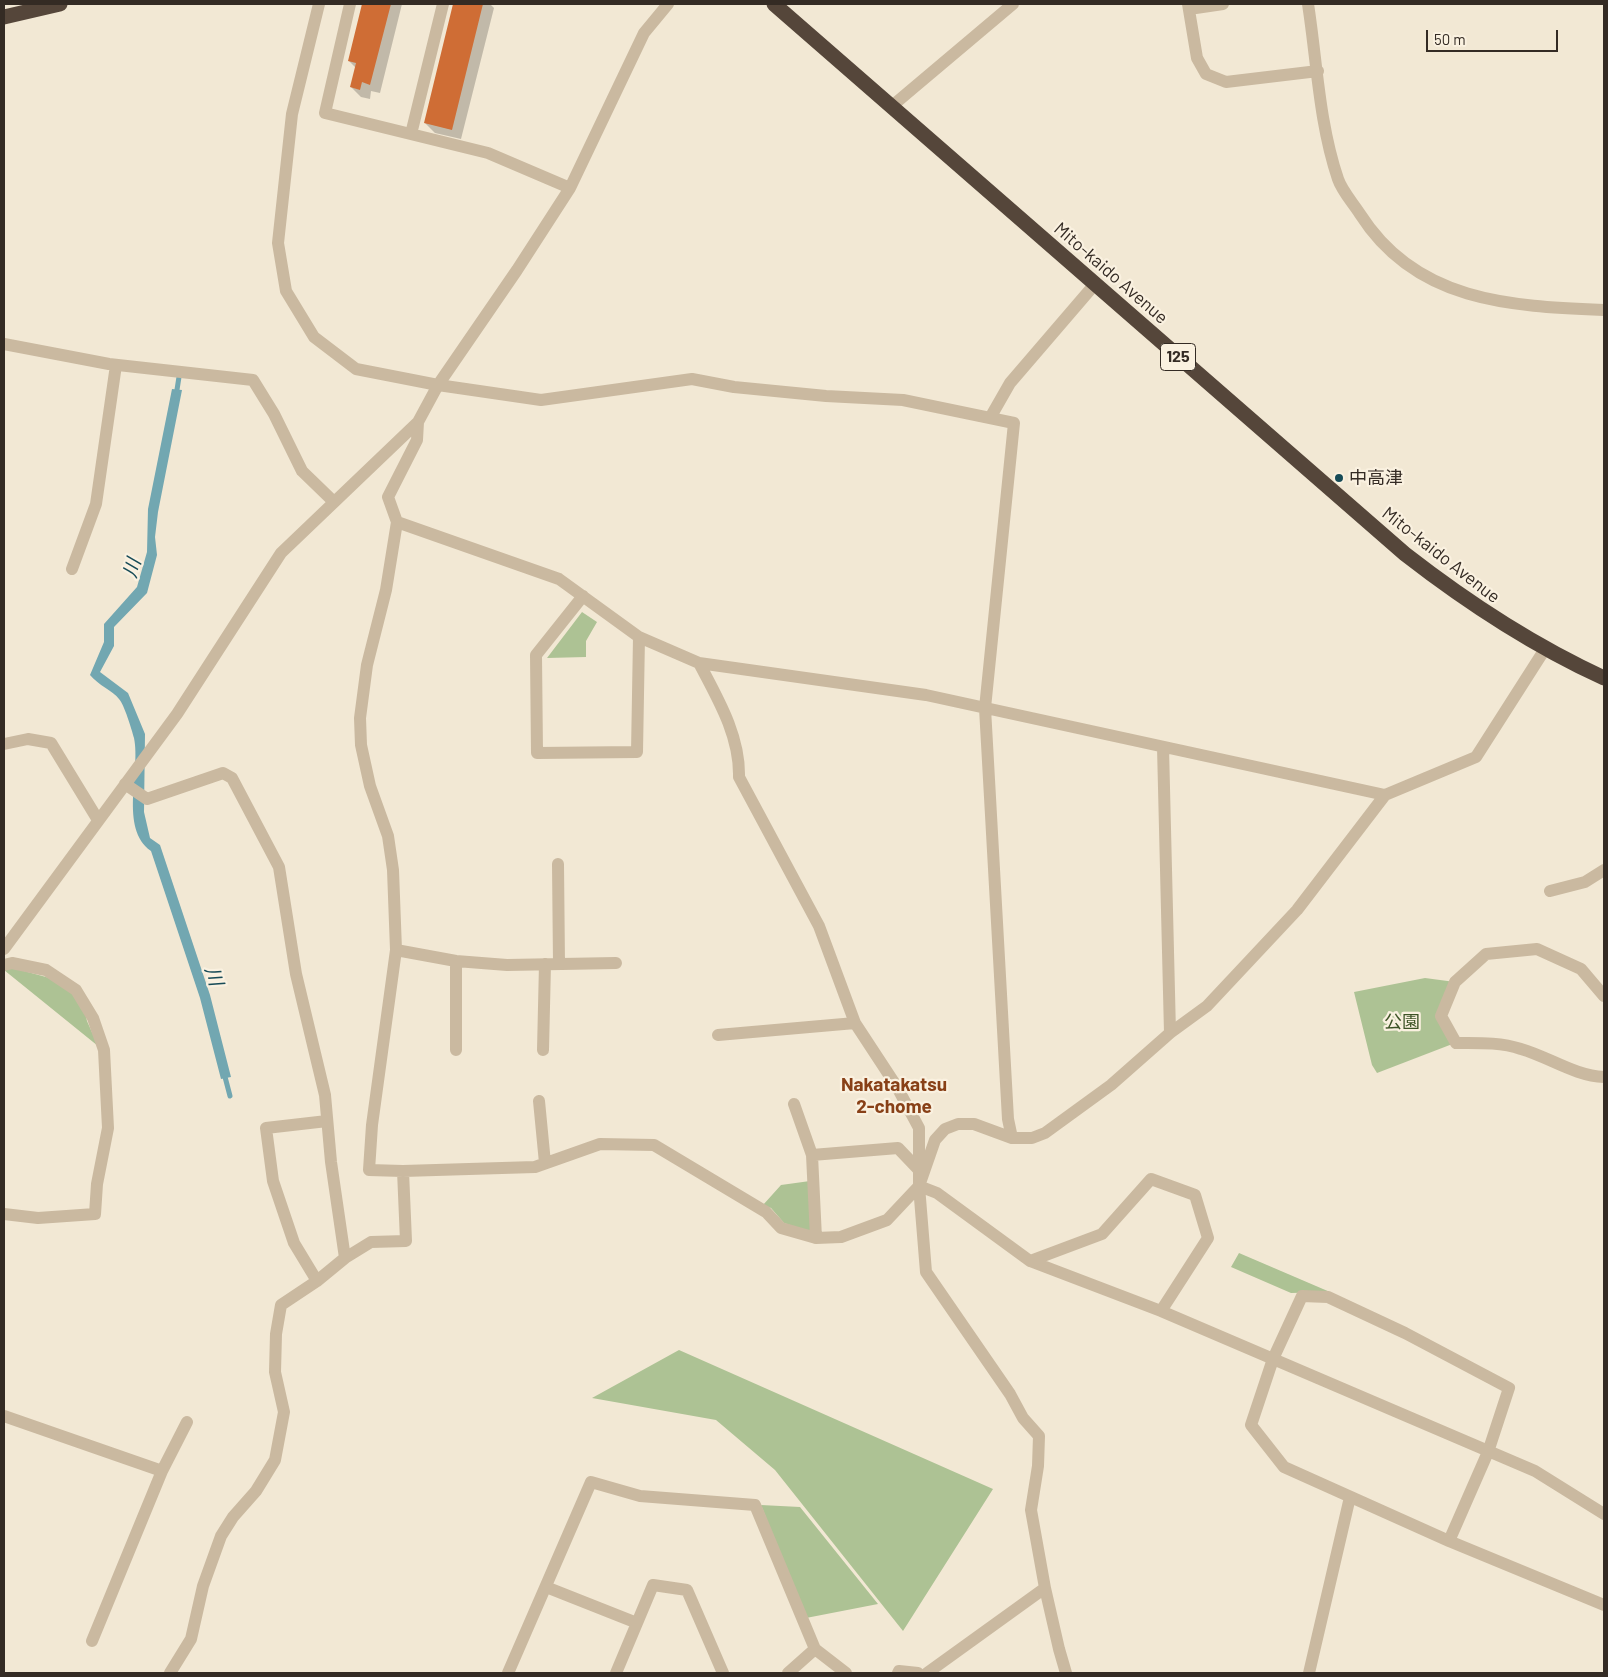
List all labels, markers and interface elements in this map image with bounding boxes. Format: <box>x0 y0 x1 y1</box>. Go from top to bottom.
scale bar <box>1428 20 1560 52</box>
text: 50 m <box>1434 30 1466 48</box>
street label: Mito-kaido Avenue <box>1050 218 1172 328</box>
road number: 125 <box>1160 344 1196 371</box>
place label: 中高津 <box>1349 467 1403 489</box>
marker: 中高津 <box>1333 472 1345 484</box>
street label: Mito-kaido Avenue <box>1378 502 1504 608</box>
water label: 川 <box>118 556 146 580</box>
water label: 川 <box>200 963 228 989</box>
park label: 公園 <box>1384 1011 1420 1033</box>
district label: Nakatakatsu 2-chome <box>841 1074 947 1118</box>

